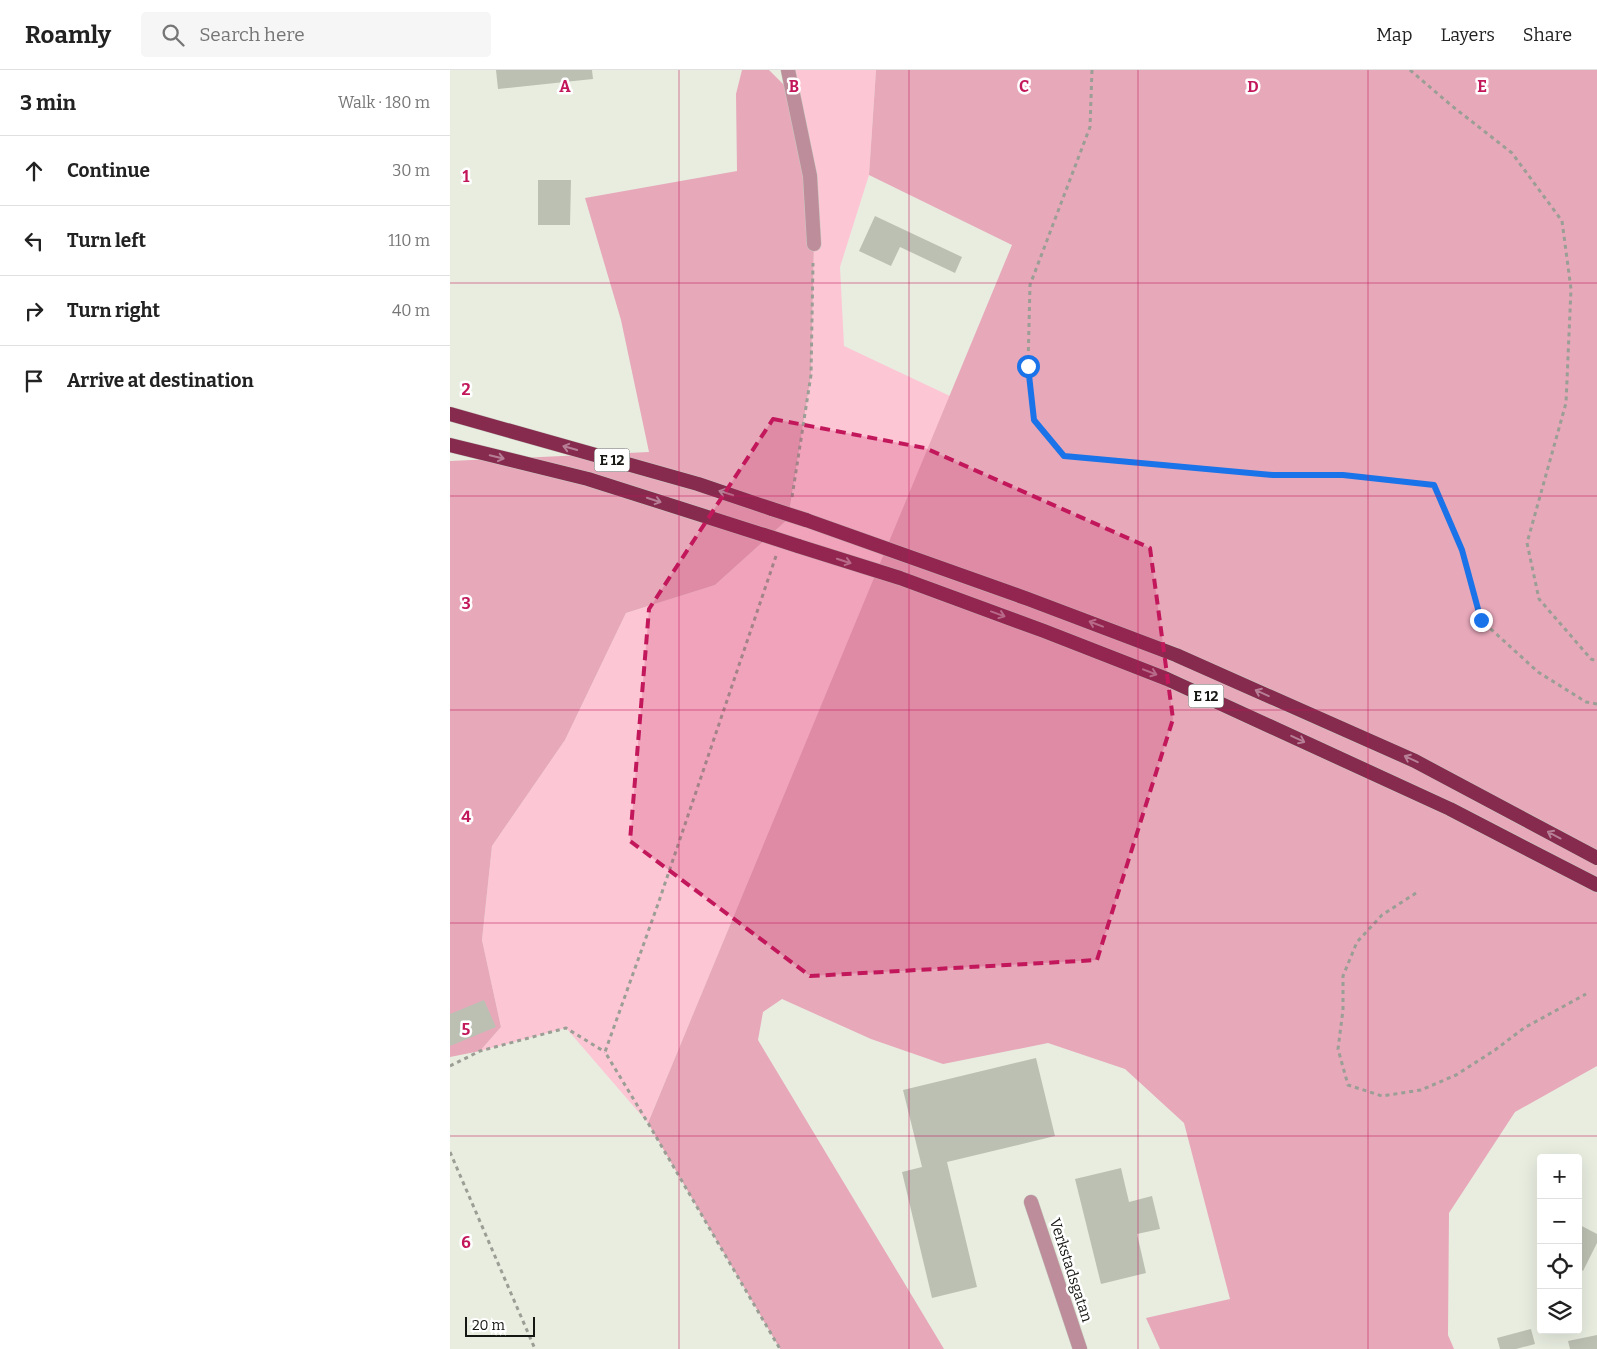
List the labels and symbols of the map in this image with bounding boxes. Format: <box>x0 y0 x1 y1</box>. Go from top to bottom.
text: A <box>559 77 571 96</box>
text: B <box>789 77 799 96</box>
text: C <box>1019 77 1029 96</box>
text: D <box>1247 77 1259 96</box>
text: E <box>1477 77 1487 96</box>
text: 1 <box>463 167 470 186</box>
route start <box>1017 355 1040 378</box>
text: 2 <box>461 380 471 399</box>
one-way arrow <box>563 442 579 452</box>
road number: E 12 <box>594 448 630 472</box>
one-way arrow <box>489 453 505 462</box>
one-way arrow <box>718 488 734 498</box>
one-way arrow <box>645 496 661 506</box>
one-way arrow <box>836 557 852 566</box>
text: 3 <box>461 594 471 613</box>
route end <box>1470 609 1493 632</box>
one-way arrow <box>990 610 1005 619</box>
one-way arrow <box>1089 619 1104 629</box>
one-way arrow <box>1142 668 1157 677</box>
road number: E 12 <box>1188 684 1224 708</box>
one-way arrow <box>1255 688 1270 698</box>
one-way arrow <box>1290 735 1305 744</box>
one-way arrow <box>1403 754 1418 764</box>
text: 4 <box>461 807 471 826</box>
one-way arrow <box>1547 830 1562 840</box>
text: 5 <box>462 1020 471 1039</box>
street label: Verkstadsgatan <box>1046 1216 1096 1325</box>
text: 6 <box>461 1233 471 1252</box>
scale bar <box>465 1314 535 1337</box>

